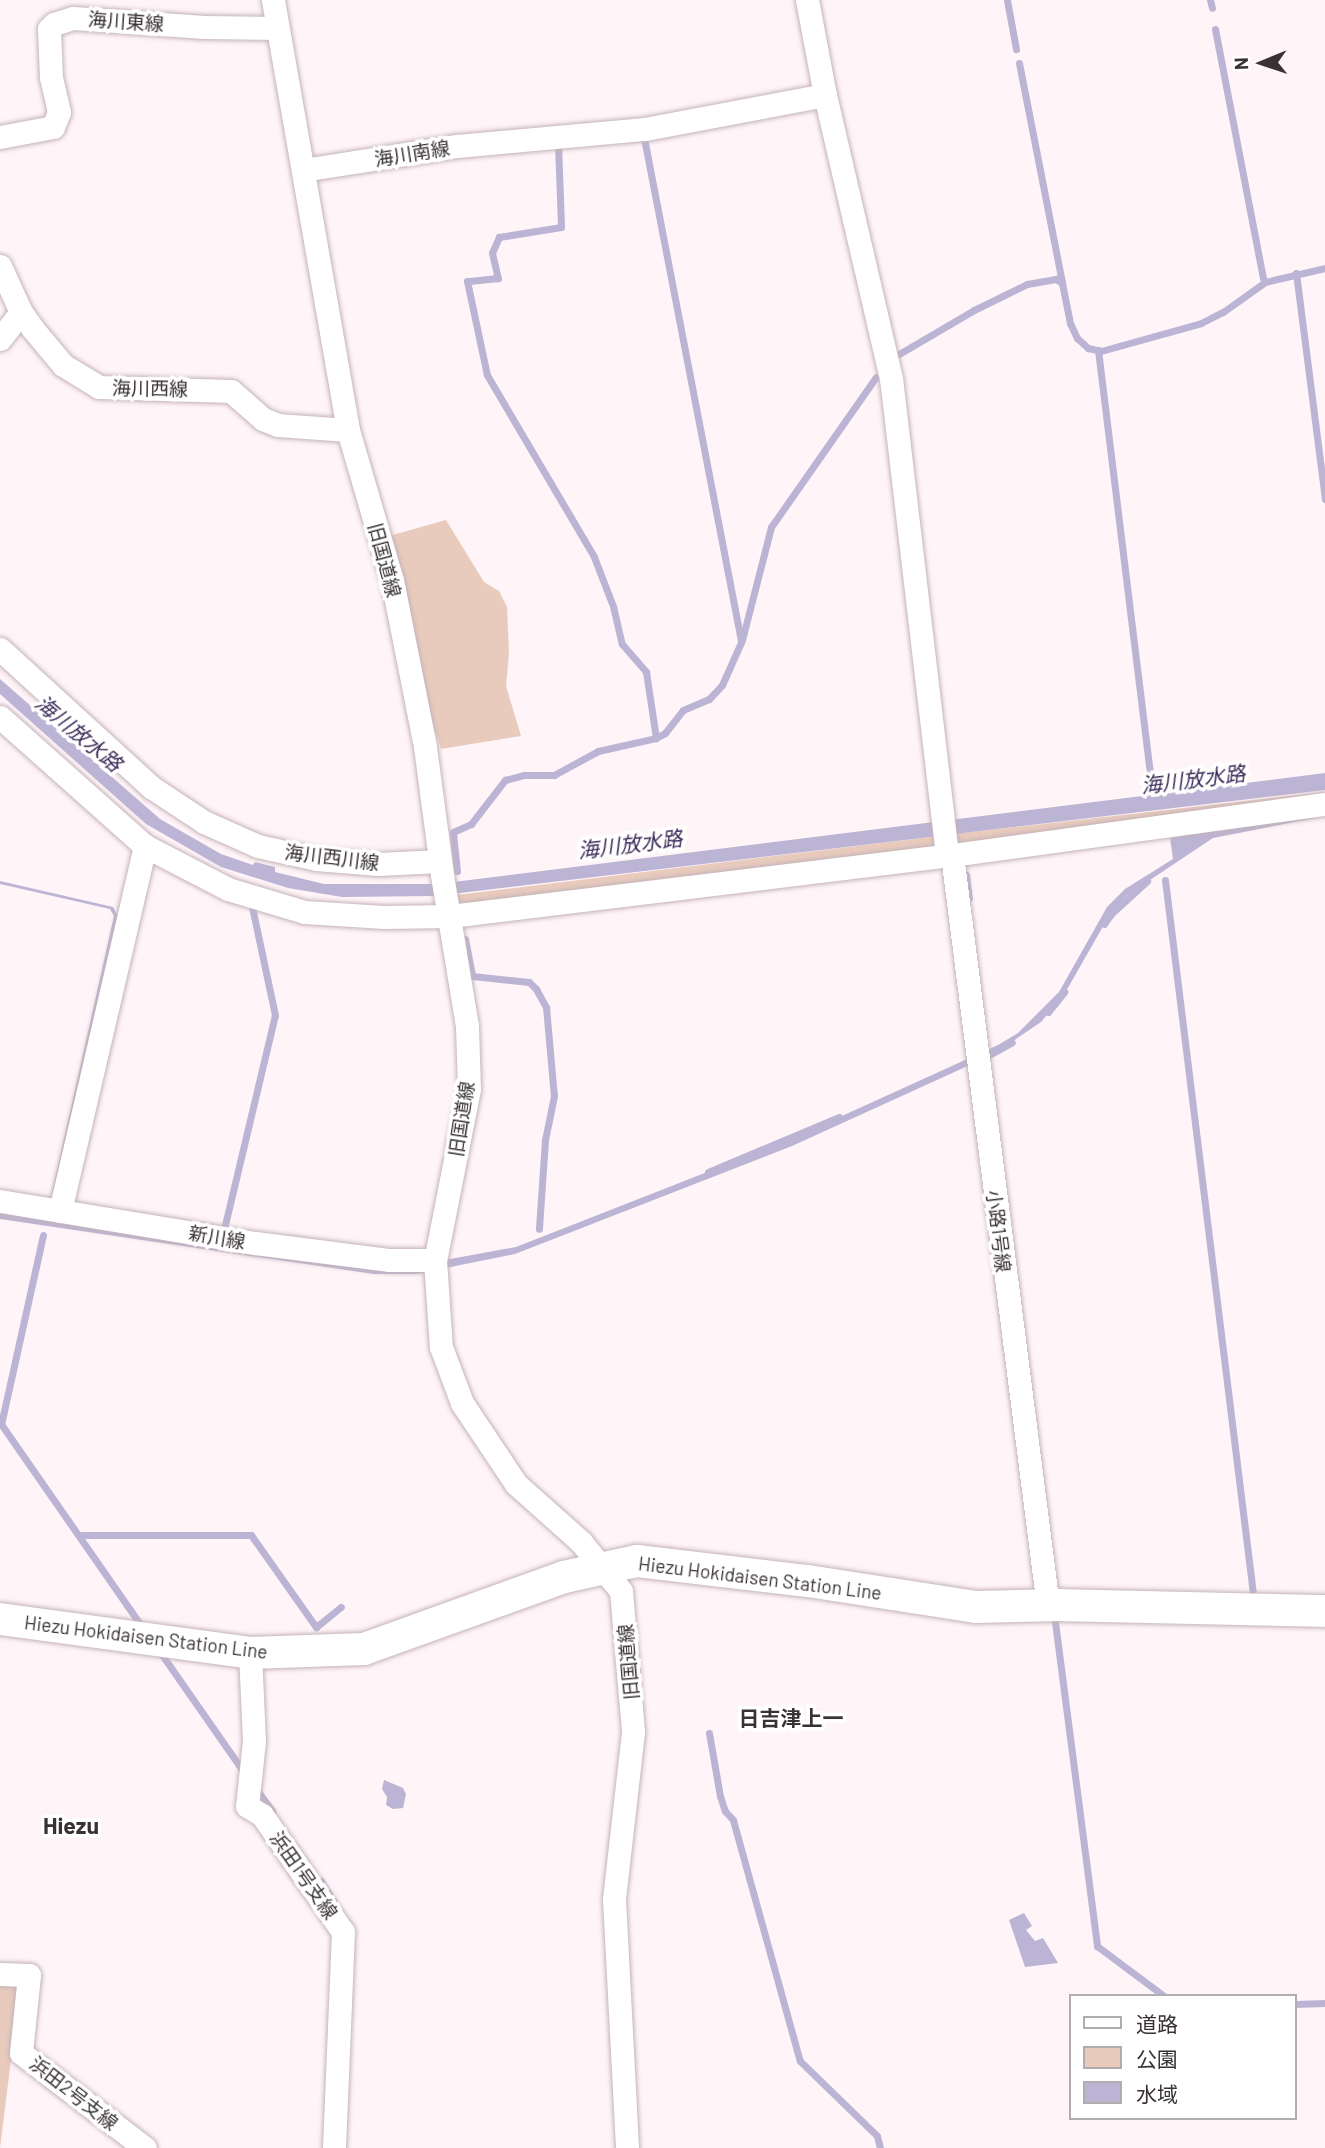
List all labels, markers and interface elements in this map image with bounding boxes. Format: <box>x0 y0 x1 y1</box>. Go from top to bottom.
street label: 海川東線 <box>87 7 165 35</box>
north arrow <box>1227 28 1297 98</box>
text: N <box>1229 57 1252 70</box>
street label: 海川南線 <box>373 136 451 170</box>
street label: 海川西線 <box>112 376 188 400</box>
street label: 旧国道線 <box>364 520 406 600</box>
water label: 海川放水路 <box>31 690 127 776</box>
water label: 海川放水路 <box>1139 760 1247 798</box>
water label: 海川放水路 <box>576 825 684 863</box>
street label: 海川西川線 <box>283 840 381 874</box>
street label: 旧国道線 <box>444 1080 478 1158</box>
street label: 小路1号線 <box>983 1189 1015 1273</box>
street label: 新川線 <box>187 1221 247 1253</box>
street label: Hiezu Hokidaisen Station Line <box>637 1552 883 1604</box>
street label: Hiezu Hokidaisen Station Line <box>23 1611 269 1663</box>
street label: 旧国道線 <box>613 1623 643 1701</box>
district label: 日吉津上一 <box>739 1705 843 1731</box>
district label: Hiezu <box>43 1811 99 1839</box>
street label: 浜田1号支線 <box>266 1827 342 1923</box>
legend <box>1070 1994 1297 2120</box>
text: 道路 <box>1136 2011 1178 2036</box>
text: 公園 <box>1136 2046 1178 2071</box>
street label: 浜田2号支線 <box>26 2052 122 2134</box>
text: 水域 <box>1136 2081 1178 2106</box>

